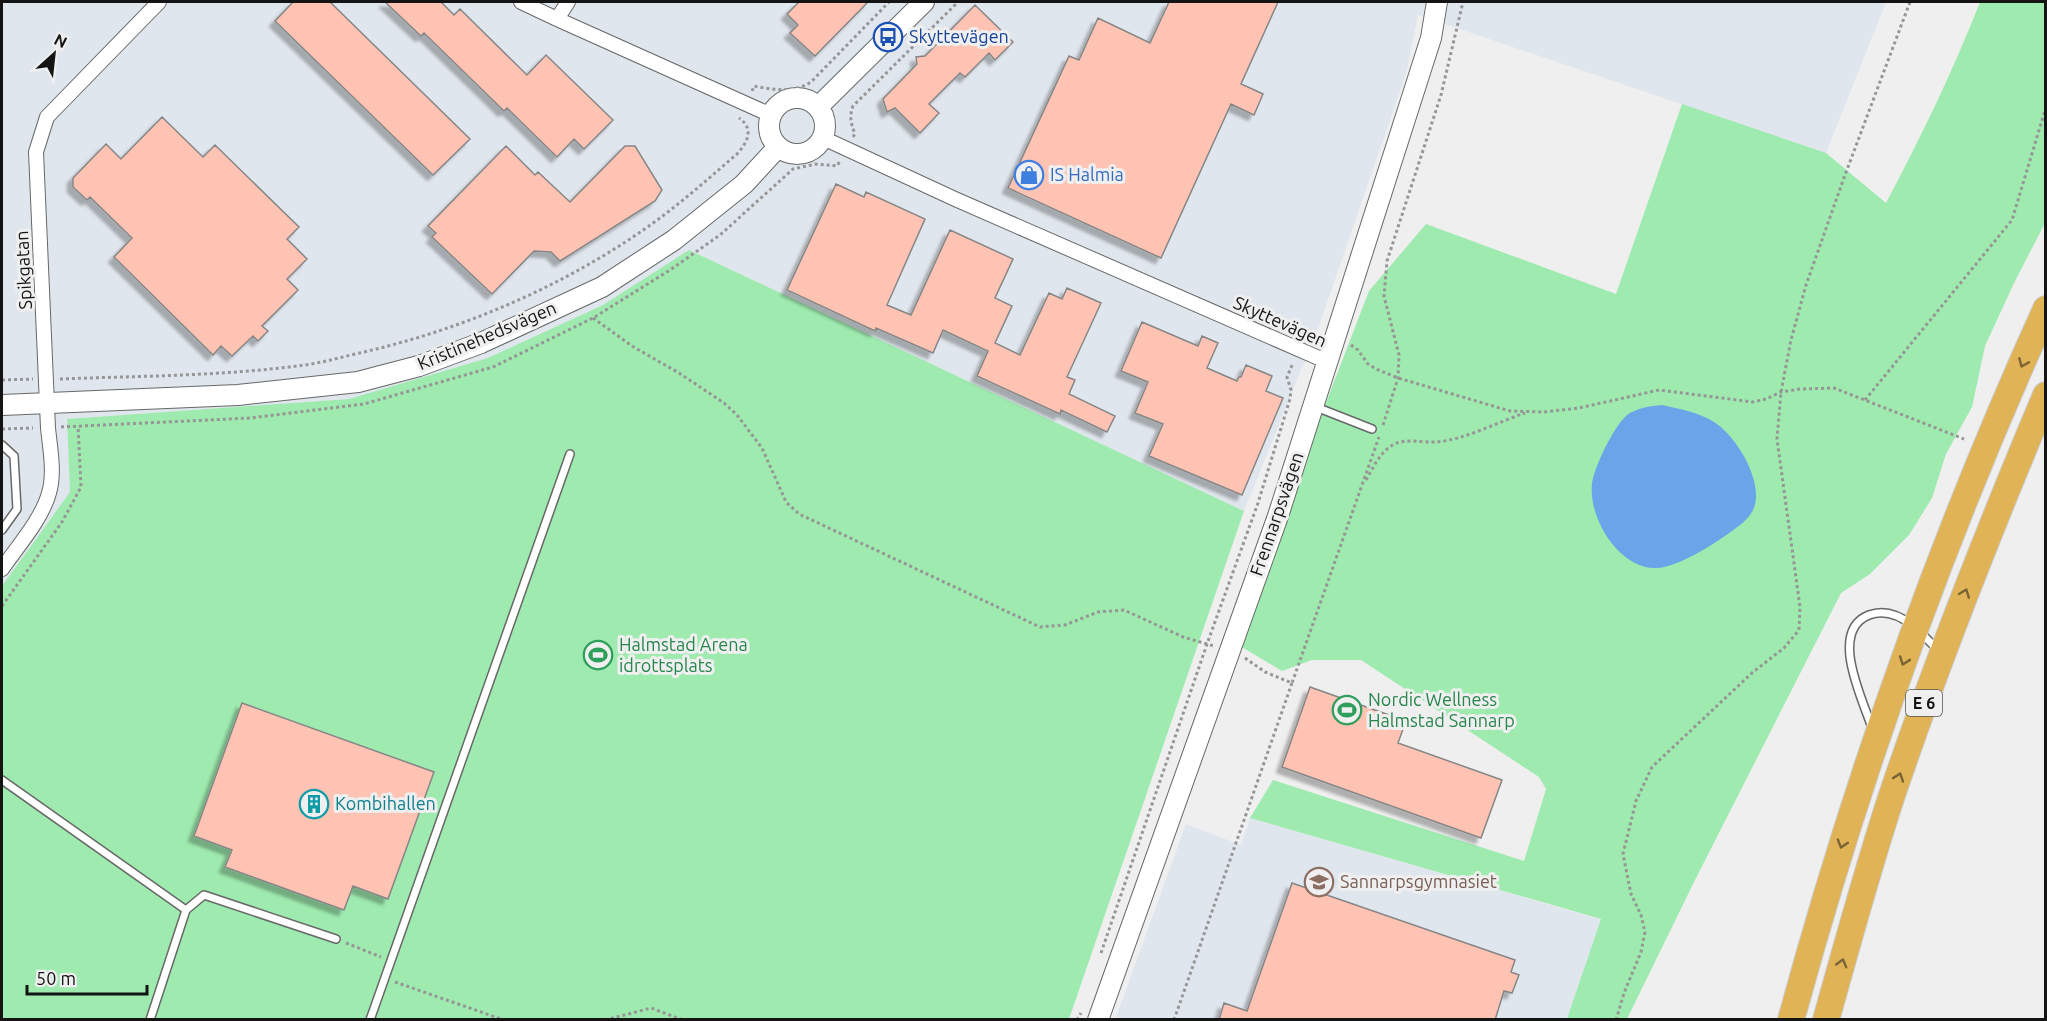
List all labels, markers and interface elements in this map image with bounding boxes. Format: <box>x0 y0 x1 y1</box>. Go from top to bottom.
bus stop icon: Skyttevägen <box>872 21 904 53</box>
north arrow <box>24 24 84 84</box>
place label: Skyttevägen <box>909 26 1009 46</box>
text: N <box>51 30 70 51</box>
shop icon: IS Halmia <box>1013 159 1045 191</box>
place label: IS Halmia <box>1050 164 1124 184</box>
street label: Spikgatan <box>11 230 35 310</box>
street label: Skyttevägen <box>1231 292 1330 351</box>
street label: Kristinehedsvägen <box>414 297 559 373</box>
one-way arrow <box>2018 357 2030 368</box>
street label: Frennarpsvägen <box>1246 449 1307 578</box>
one-way arrow <box>1958 589 1970 600</box>
place label: Halmstad Arena idrottsplats <box>619 634 748 675</box>
sports icon: Halmstad Arena idrottsplats <box>582 639 614 671</box>
one-way arrow <box>1899 655 1912 666</box>
place label: Nordic Wellness Halmstad Sannarp <box>1368 689 1515 730</box>
road number: E 6 <box>1906 690 1942 716</box>
sports icon: Nordic Wellness Halmstad Sannarp <box>1331 694 1363 726</box>
one-way arrow <box>1891 772 1904 783</box>
building icon: Kombihallen <box>298 788 330 820</box>
place label: Kombihallen <box>335 793 436 813</box>
one-way arrow <box>1837 838 1850 849</box>
school or university icon: Sannarpsgymnasiet <box>1303 866 1335 898</box>
place label: Sannarpsgymnasiet <box>1340 871 1497 891</box>
scale bar <box>27 958 147 996</box>
one-way arrow <box>1834 958 1847 968</box>
text: 50 m <box>36 968 76 988</box>

